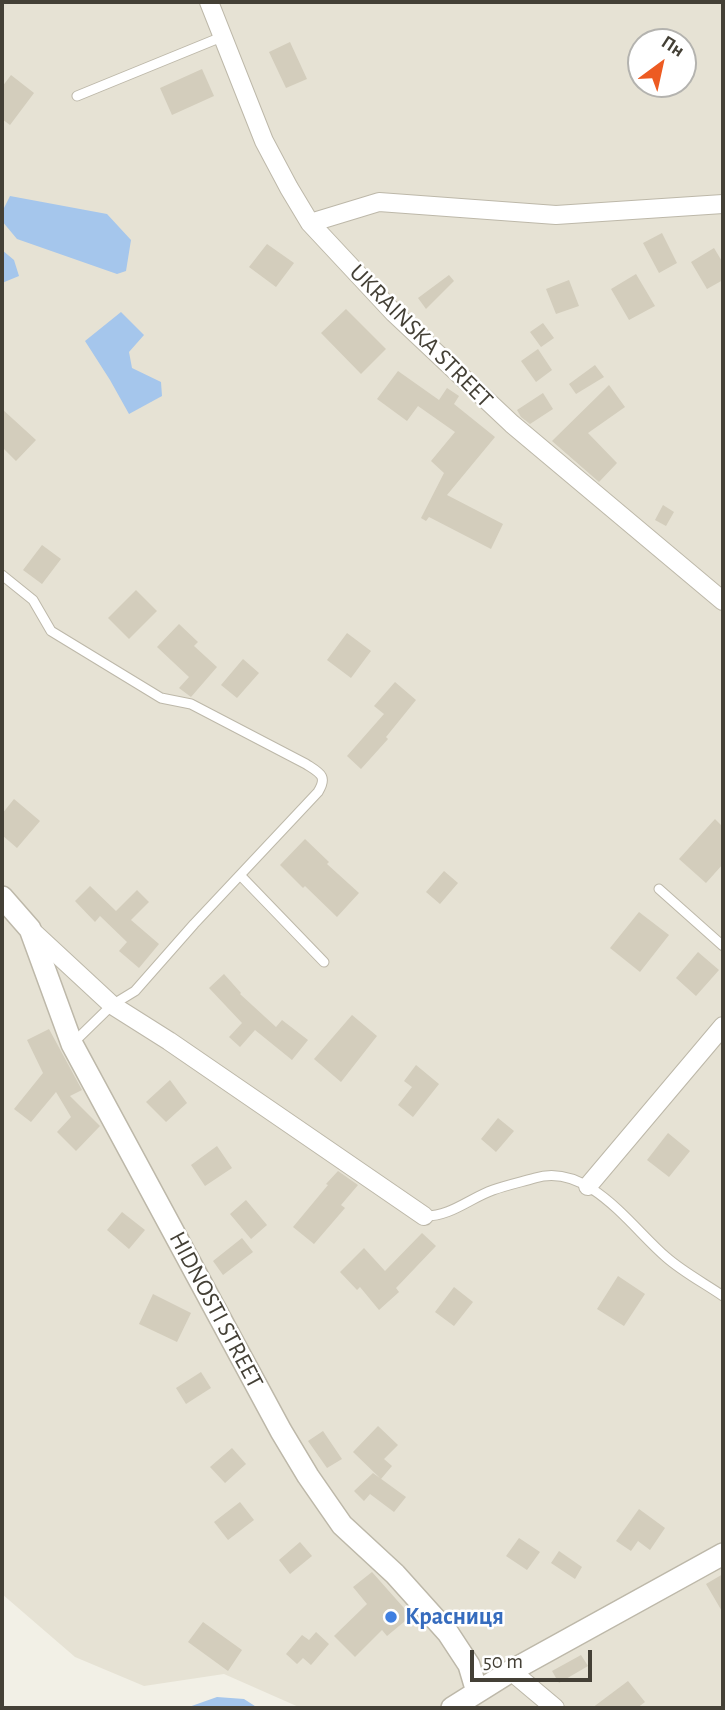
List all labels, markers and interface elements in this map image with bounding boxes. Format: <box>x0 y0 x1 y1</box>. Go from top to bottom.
north arrow <box>627 28 697 98</box>
text: Пн <box>658 32 688 61</box>
street label: UKRAINSKA STREET <box>343 258 499 414</box>
street label: HIDNOSTI STREET <box>163 1227 269 1393</box>
place label: Красниця <box>405 1603 504 1631</box>
marker: Красниця <box>383 1609 399 1625</box>
scale bar <box>473 1636 596 1680</box>
text: 50 m <box>483 1651 523 1672</box>

